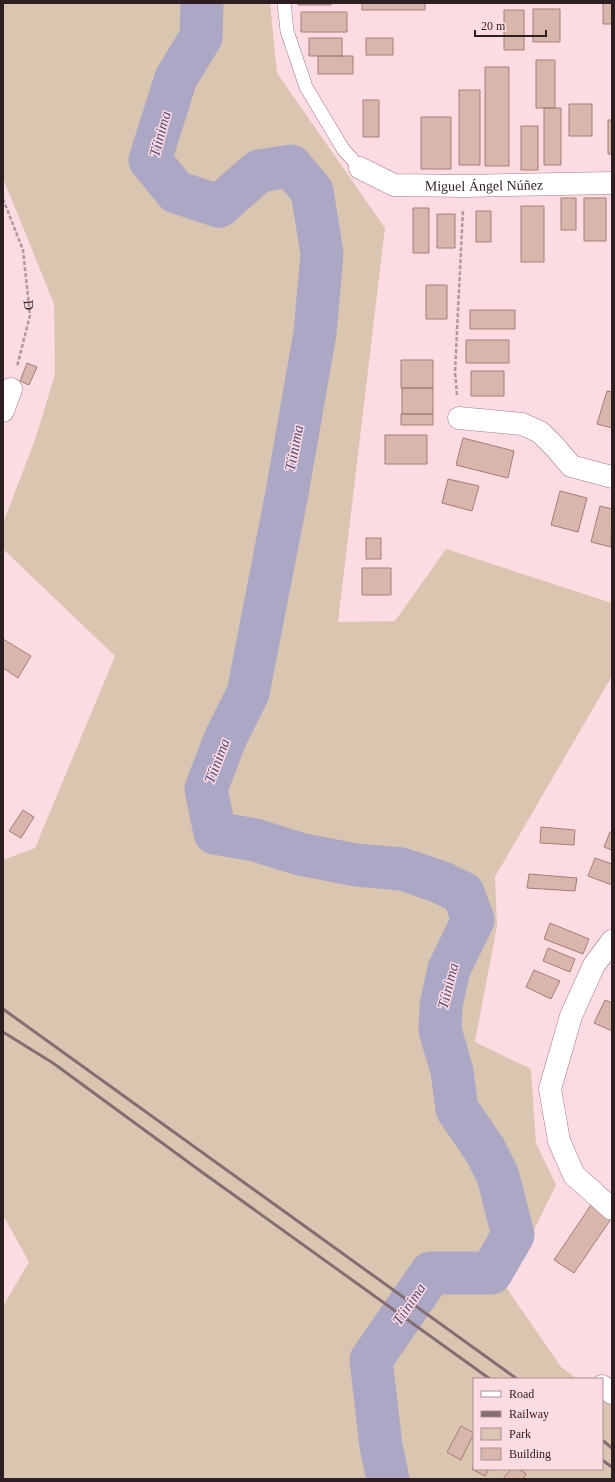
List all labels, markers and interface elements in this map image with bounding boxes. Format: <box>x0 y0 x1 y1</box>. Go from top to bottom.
scale bar <box>475 12 546 38</box>
text: 20 m <box>481 19 506 33</box>
water label: Tíinima <box>146 109 174 159</box>
street label: Miguel Ángel Núñez <box>425 177 543 194</box>
street label: D <box>21 299 37 311</box>
water label: Tíinima <box>282 424 306 472</box>
water label: Tíinima <box>201 736 233 786</box>
water label: Tíinima <box>435 961 461 1011</box>
water label: Tíinima <box>389 1280 429 1328</box>
legend <box>473 1378 603 1470</box>
text: Road <box>509 1387 534 1401</box>
text: Railway <box>509 1407 549 1421</box>
text: Park <box>509 1427 531 1441</box>
text: Building <box>509 1447 551 1461</box>

